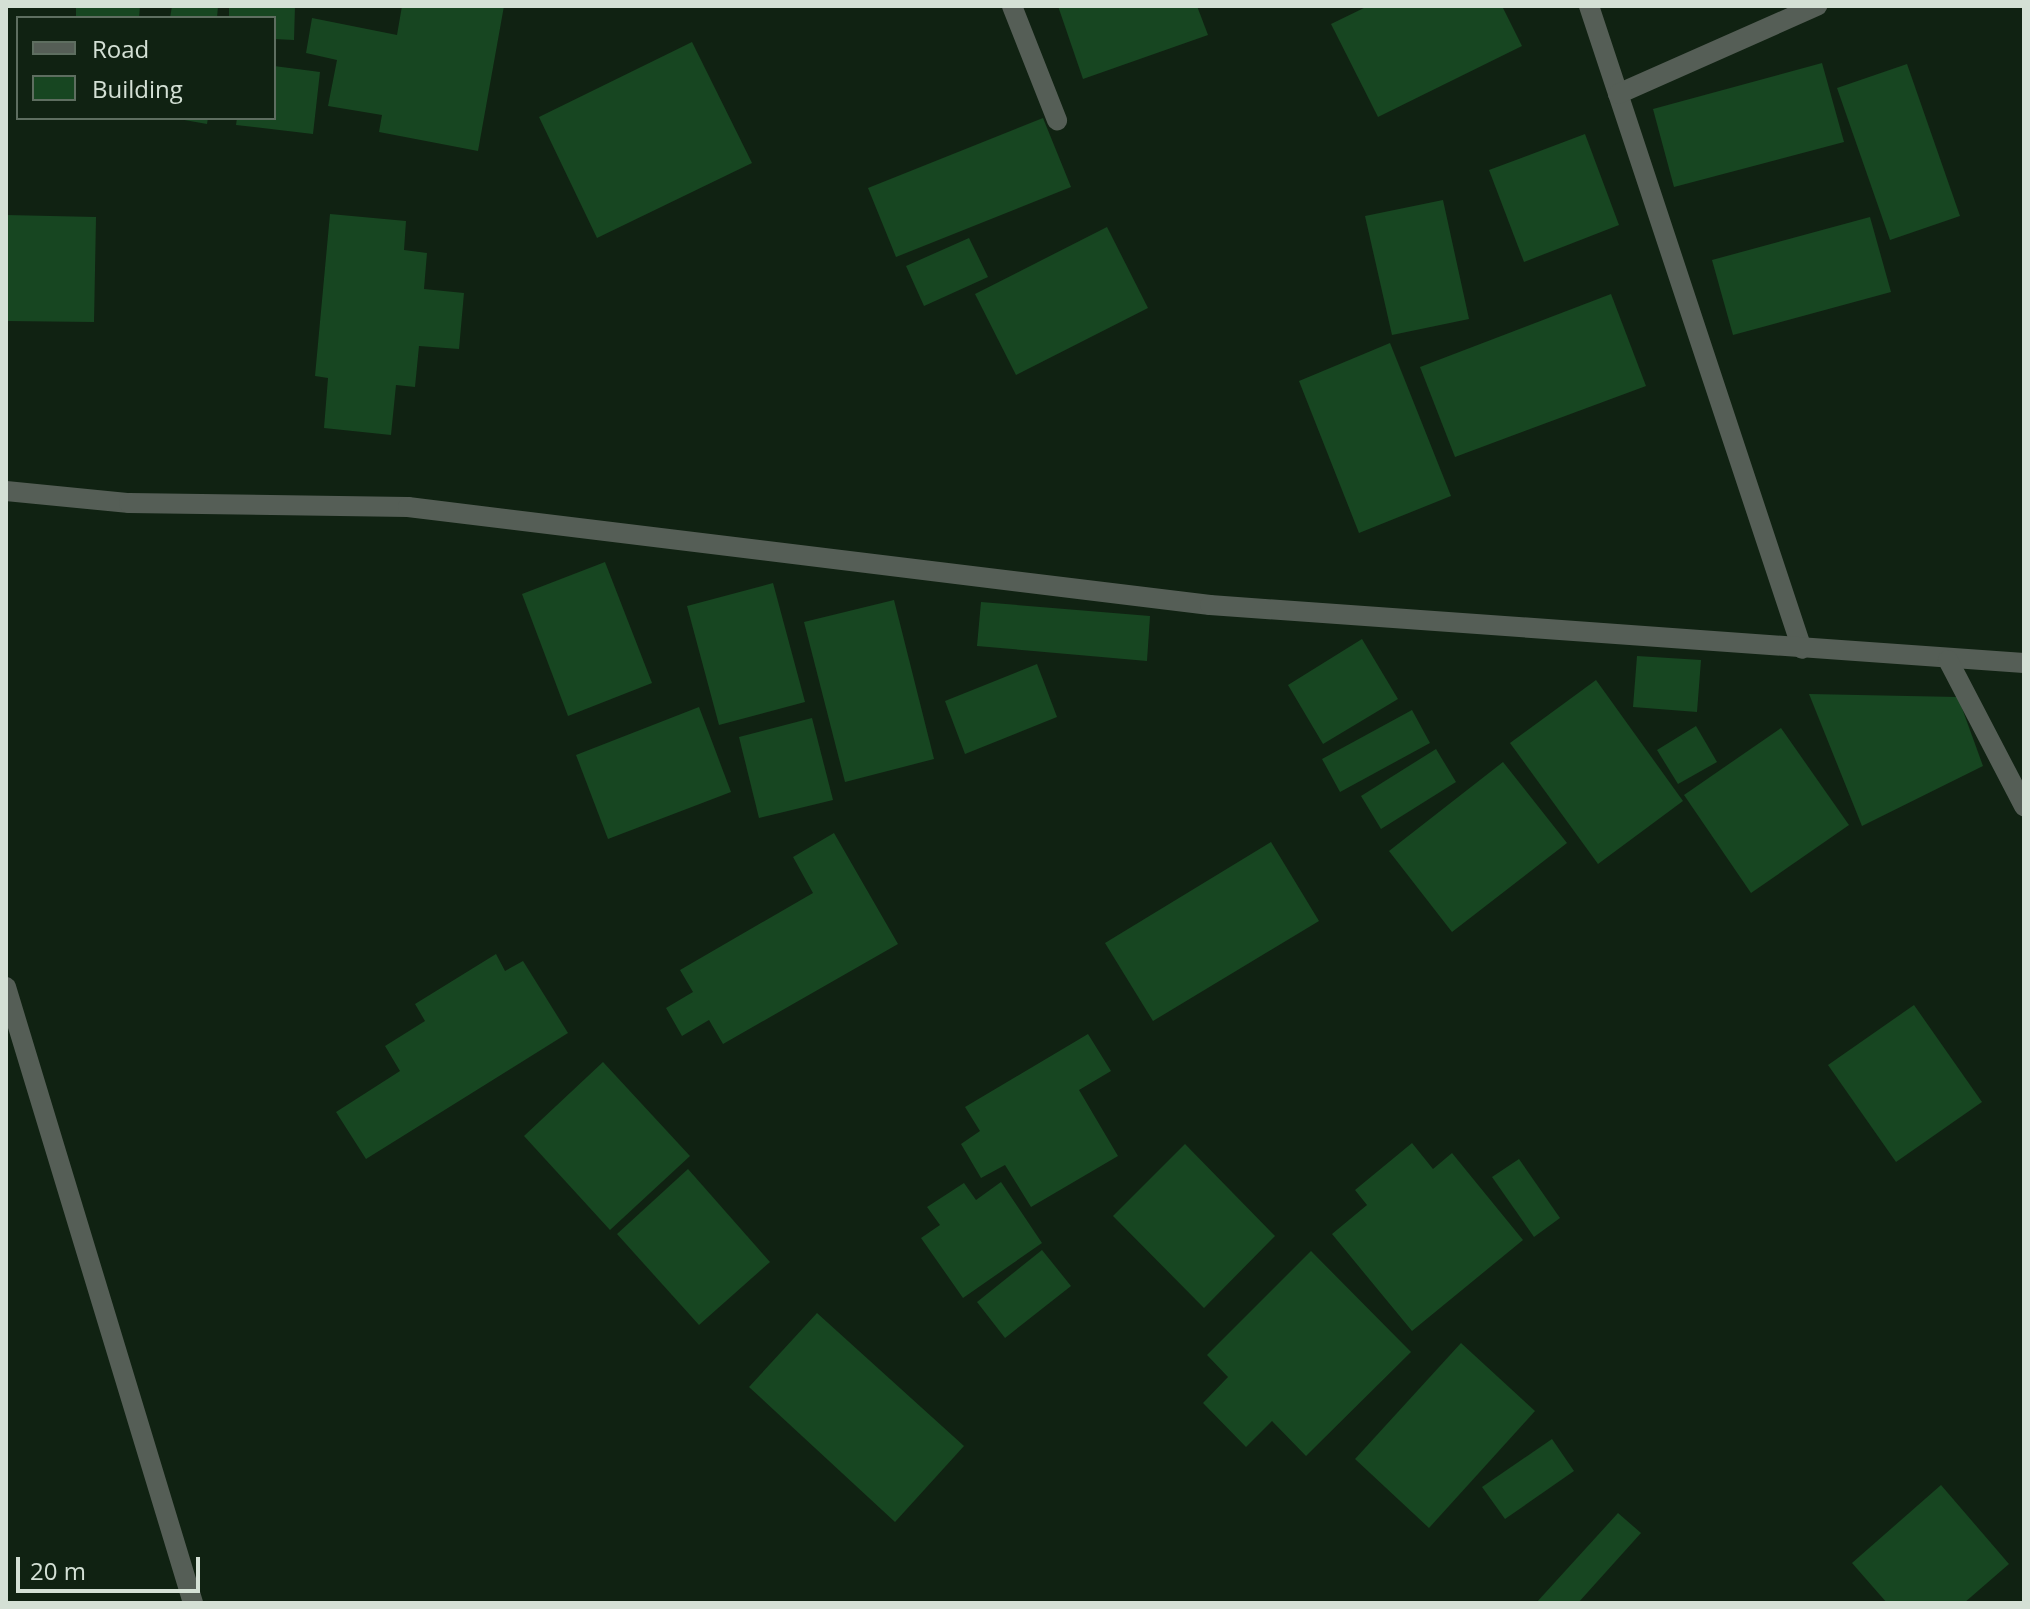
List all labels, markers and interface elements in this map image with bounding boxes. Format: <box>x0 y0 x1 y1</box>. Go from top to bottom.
legend <box>16 16 276 120</box>
text: Road <box>92 32 149 65</box>
text: Building <box>92 72 183 105</box>
scale bar <box>20 1541 204 1591</box>
text: 20 m <box>30 1554 86 1587</box>

